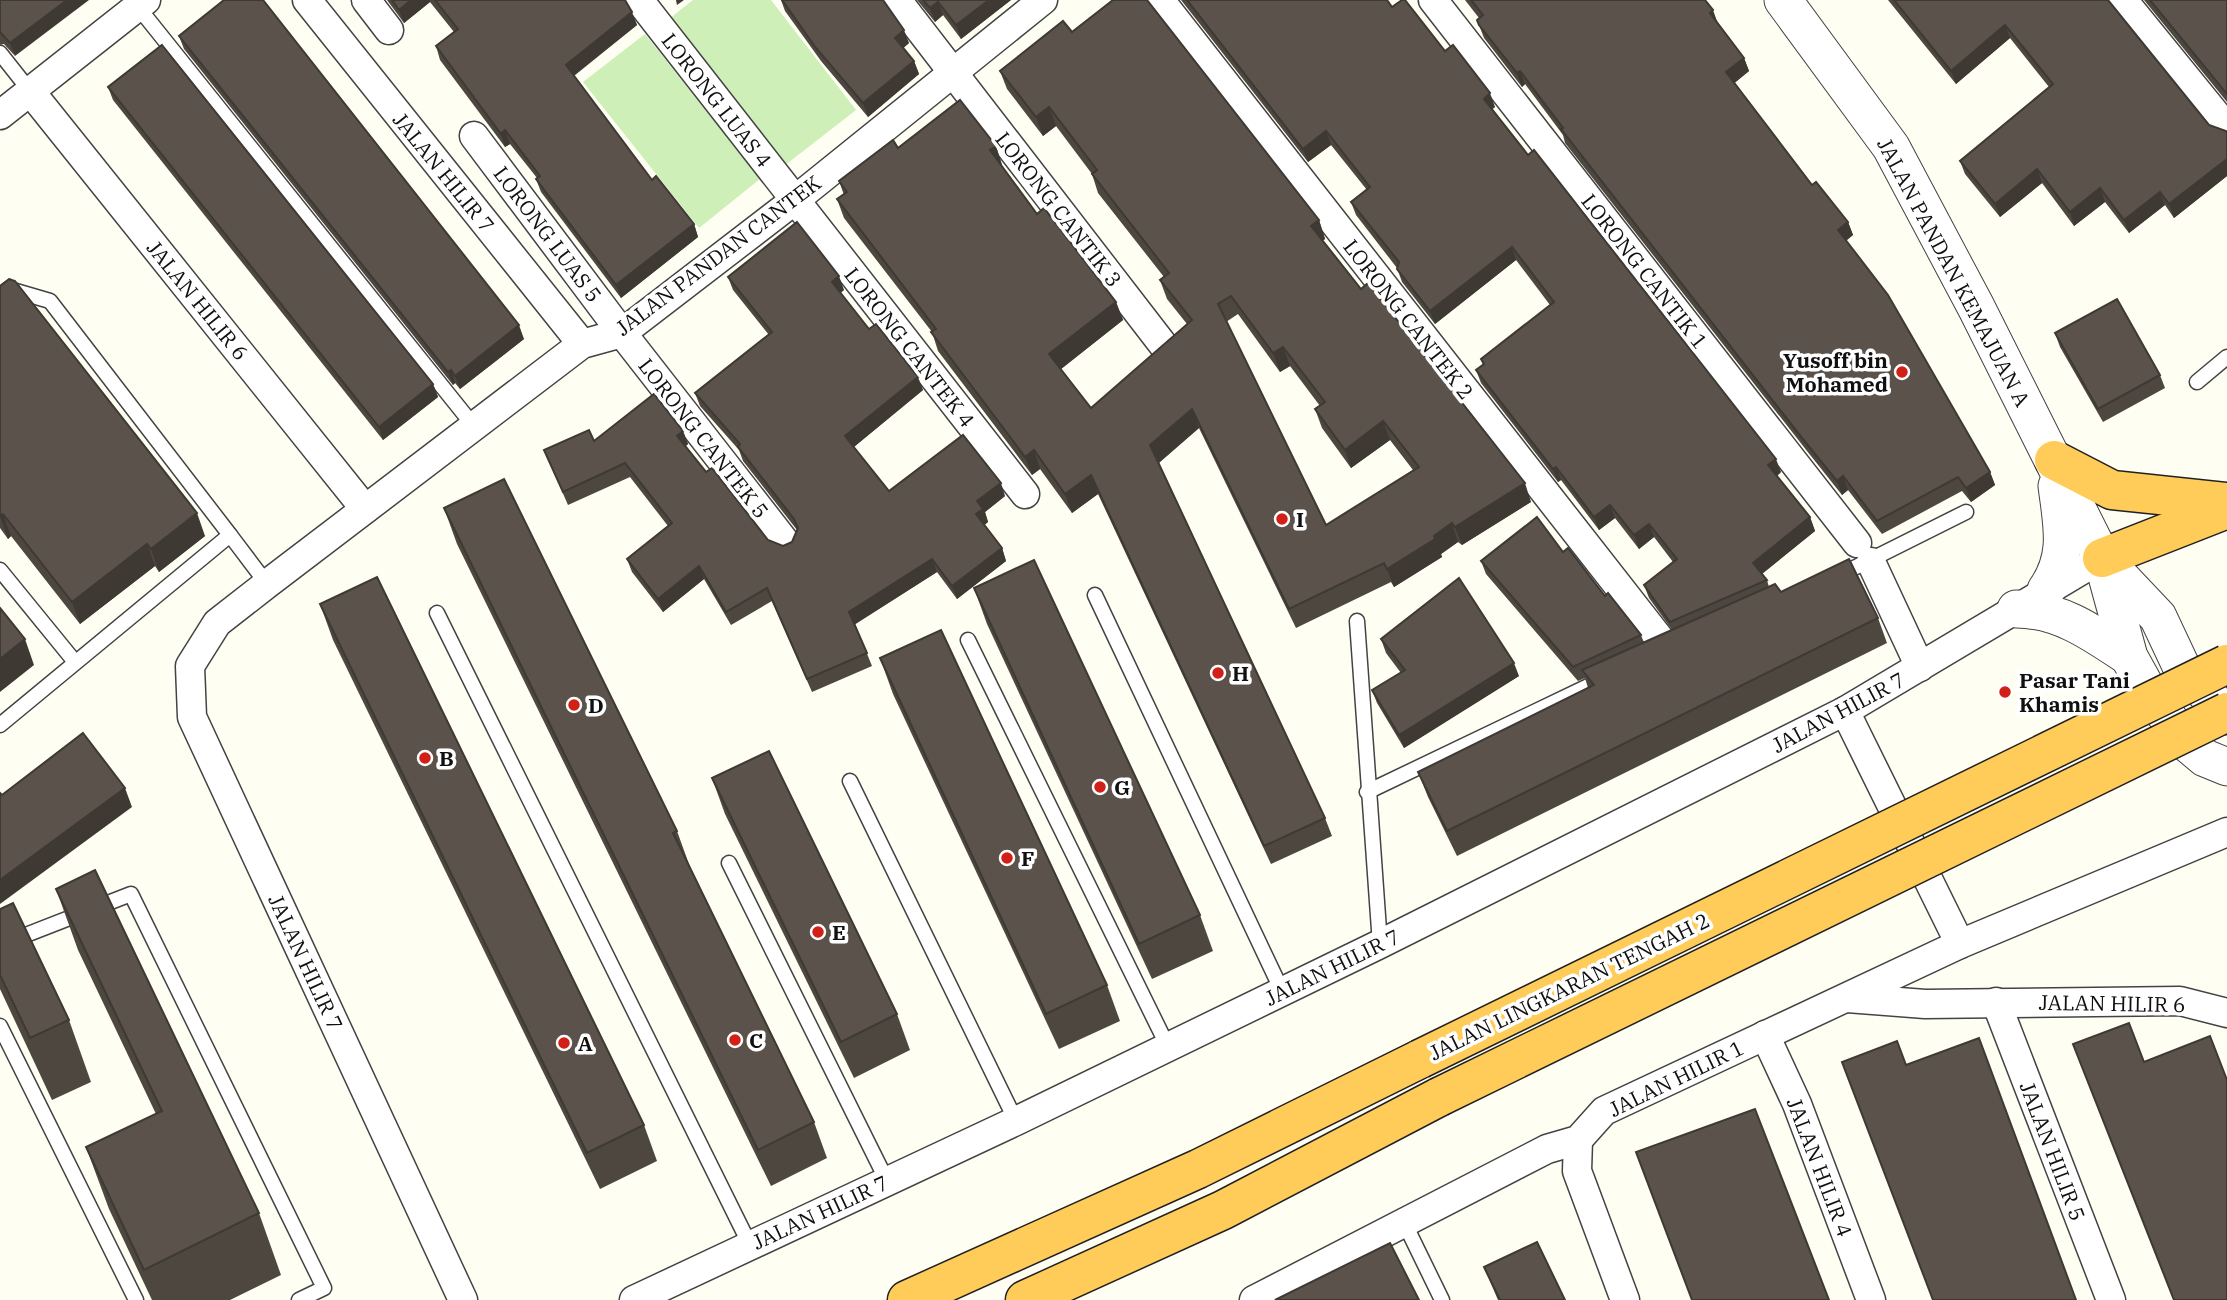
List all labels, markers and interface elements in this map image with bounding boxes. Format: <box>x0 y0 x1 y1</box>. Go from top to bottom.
street label: LORONG LUAS 4 <box>656 27 778 173</box>
street label: JALAN HILIR 7 <box>387 106 501 238</box>
street label: LORONG CANTIK 3 <box>990 126 1128 292</box>
street label: JALAN PANDAN KEMAJUAN A <box>1871 133 2037 412</box>
street label: LORONG LUAS 5 <box>488 160 608 308</box>
street label: JALAN PANDAN CANTEK <box>609 168 827 342</box>
street label: LORONG CANTIK 1 <box>1576 188 1714 354</box>
street label: LORONG CANTEK 2 <box>1338 233 1480 405</box>
street label: JALAN HILIR 6 <box>141 234 255 366</box>
street label: LORONG CANTEK 4 <box>839 261 981 433</box>
place label: Yusoff bin Mohamed <box>1783 346 1888 398</box>
street label: LORONG CANTEK 5 <box>633 352 775 524</box>
marker: Yusoff bin Mohamed <box>1894 364 1910 380</box>
place label: I <box>1296 505 1304 533</box>
marker: I <box>1274 511 1290 527</box>
place label: H <box>1232 659 1249 687</box>
marker: H <box>1210 665 1226 681</box>
street label: JALAN HILIR 7 <box>1767 665 1909 759</box>
place label: Pasar Tani Khamis <box>2019 666 2130 718</box>
marker: Pasar Tani Khamis <box>1997 684 2013 700</box>
place label: D <box>588 691 604 719</box>
marker: D <box>566 697 582 713</box>
place label: B <box>439 744 454 772</box>
marker: B <box>417 750 433 766</box>
place label: G <box>1114 773 1130 801</box>
marker: G <box>1092 779 1108 795</box>
place label: F <box>1021 844 1034 872</box>
marker: F <box>999 850 1015 866</box>
street label: JALAN HILIR 7 <box>262 890 350 1034</box>
street label: JALAN LINGKARAN TENGAH 2 <box>1424 906 1714 1066</box>
place label: E <box>832 918 846 946</box>
street label: JALAN HILIR 7 <box>1260 922 1404 1012</box>
marker: E <box>810 924 826 940</box>
street label: JALAN HILIR 6 <box>2038 988 2186 1018</box>
place label: C <box>749 1026 763 1054</box>
place label: A <box>578 1029 593 1057</box>
marker: C <box>727 1032 743 1048</box>
street label: JALAN HILIR 1 <box>1604 1033 1748 1123</box>
marker: A <box>556 1035 572 1051</box>
street label: JALAN HILIR 5 <box>2014 1077 2092 1225</box>
street label: JALAN HILIR 4 <box>1781 1093 1859 1241</box>
street label: JALAN HILIR 7 <box>748 1168 892 1256</box>

